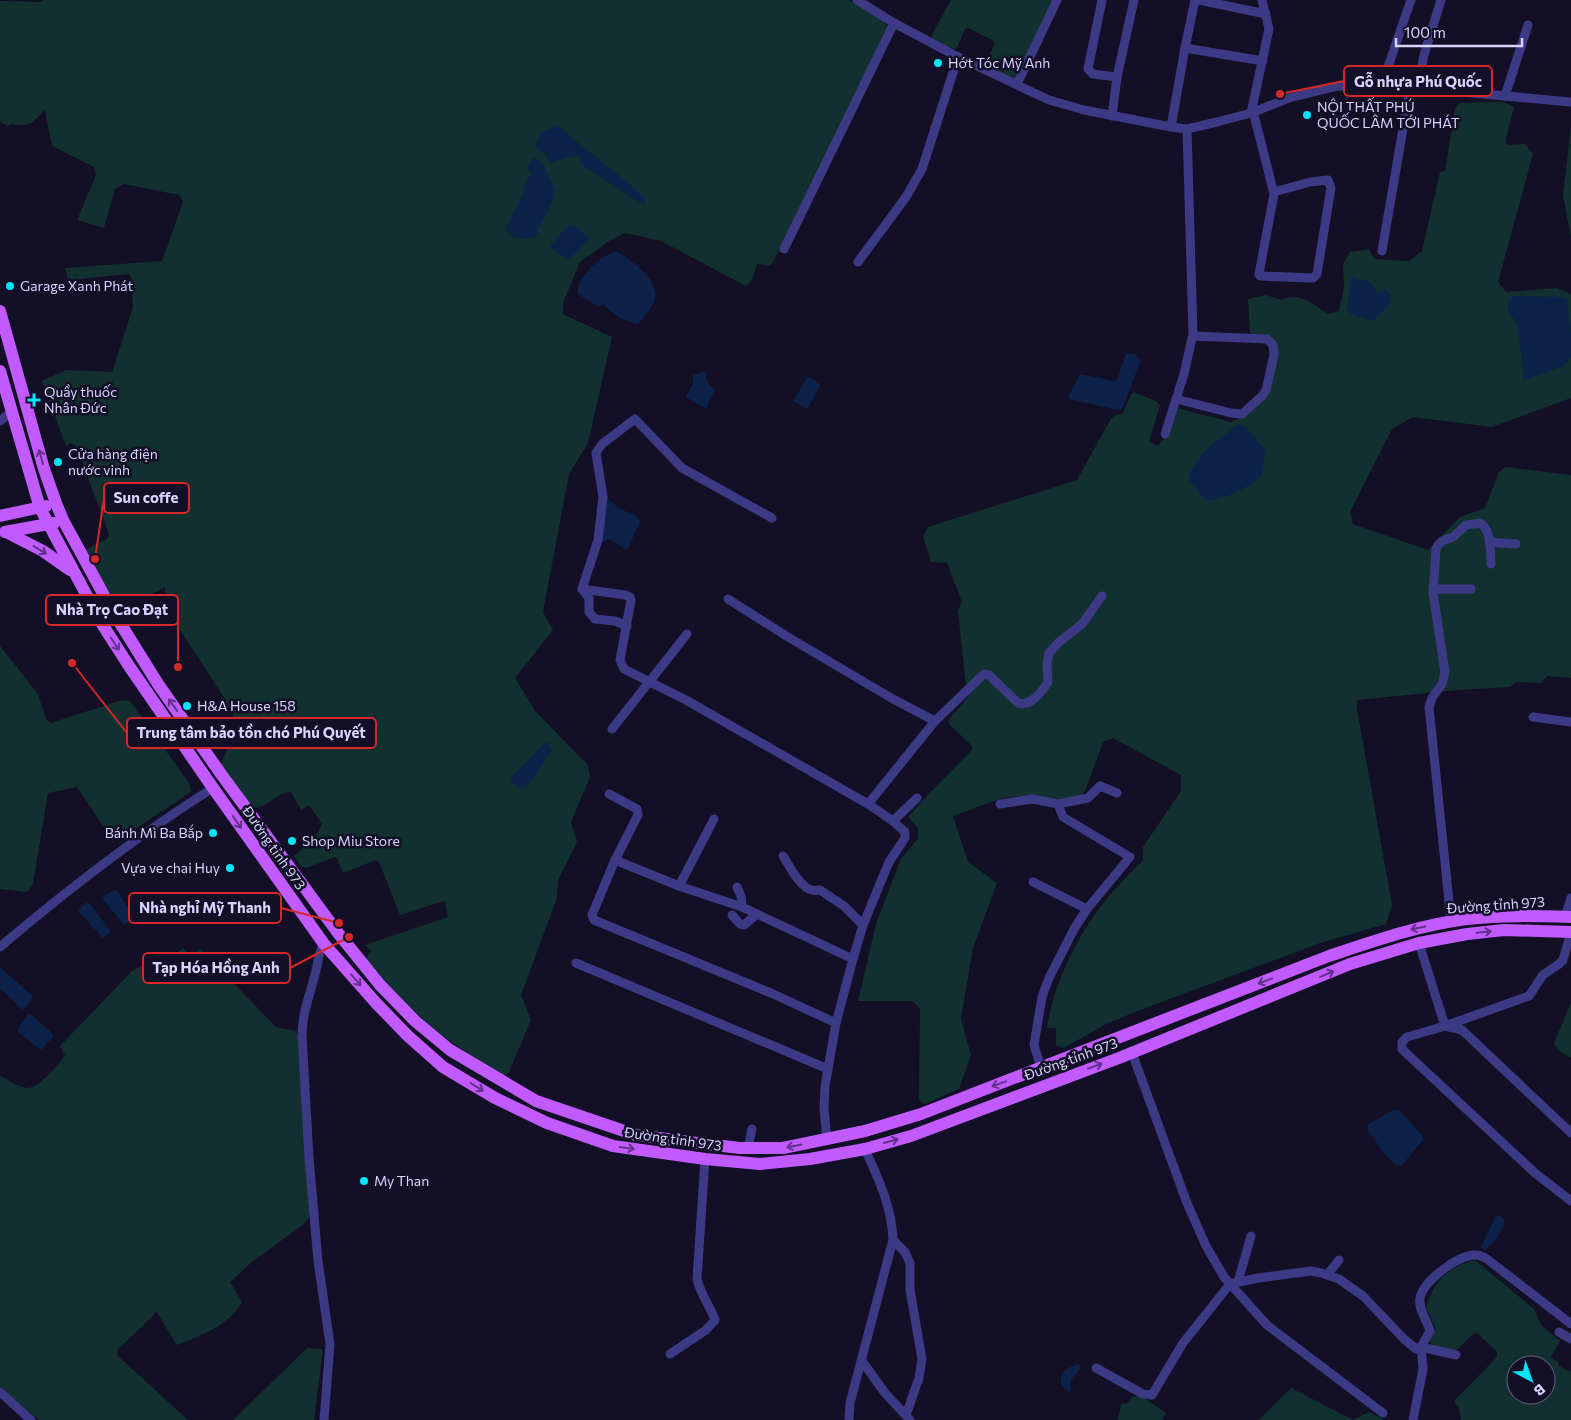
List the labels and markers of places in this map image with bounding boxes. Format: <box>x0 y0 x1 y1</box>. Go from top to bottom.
place label: Hớt Tóc Mỹ Anh <box>948 54 1050 71</box>
marker: Hớt Tóc Mỹ Anh <box>932 57 944 69</box>
callout: Gỗ nhựa Phú Quốc <box>1344 66 1492 96</box>
place label: NỘI THẤT PHÚ QUỐC LÂM TỚI PHÁT <box>1317 97 1460 131</box>
marker: NỘI THẤT PHÚ QUỐC LÂM TỚI PHÁT <box>1301 109 1313 121</box>
place label: Garage Xanh Phát <box>20 277 133 294</box>
marker: Garage Xanh Phát <box>4 280 16 292</box>
place label: Quầy thuốc Nhân Đức <box>44 383 117 416</box>
marker: Quầy thuốc Nhân Đức <box>28 394 40 406</box>
place label: Cửa hàng điện nước vinh <box>68 445 158 478</box>
marker: Cửa hàng điện nước vinh <box>52 456 64 468</box>
callout: Sun coffe <box>104 483 189 513</box>
callout: Nhà Trọ Cao Đạt <box>46 595 178 625</box>
place label: H&A House 158 <box>197 697 296 714</box>
marker: H&A House 158 <box>181 700 193 712</box>
callout: Trung tâm bảo tồn chó Phú Quyết <box>127 718 376 748</box>
place label: Bánh Mì Ba Bắp <box>105 824 203 841</box>
marker: Bánh Mì Ba Bắp <box>207 827 219 839</box>
place label: Shop Miu Store <box>302 832 400 849</box>
marker: Shop Miu Store <box>286 835 298 847</box>
place label: Vựa ve chai Huy <box>121 859 220 876</box>
marker: Vựa ve chai Huy <box>224 862 236 874</box>
callout: Nhà nghỉ Mỹ Thanh <box>129 893 281 923</box>
callout: Tạp Hóa Hồng Anh <box>143 953 290 983</box>
place label: My Than <box>374 1172 429 1189</box>
marker: My Than <box>358 1175 370 1187</box>

